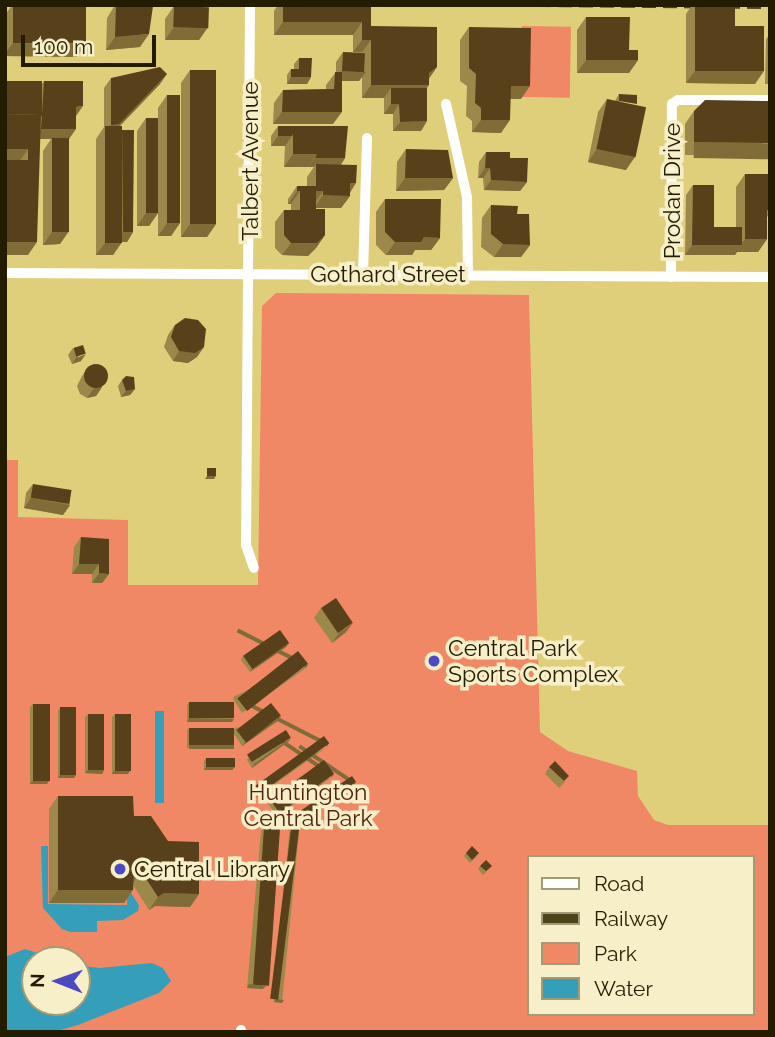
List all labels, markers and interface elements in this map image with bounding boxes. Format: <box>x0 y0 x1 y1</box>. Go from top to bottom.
scale bar <box>24 21 159 65</box>
text: 100 m <box>34 34 93 59</box>
street label: Talbert Avenue <box>236 81 264 241</box>
street label: Prodan Drive <box>658 123 686 259</box>
street label: Gothard Street <box>310 260 466 288</box>
place label: Central Park Sports Complex <box>448 634 618 688</box>
marker: Central Park Sports Complex <box>426 653 442 669</box>
park label: Huntington Central Park <box>243 778 373 832</box>
place label: Central Library <box>134 855 291 883</box>
legend <box>526 855 754 1016</box>
marker: Central Library <box>112 861 128 877</box>
text: Road <box>594 871 644 896</box>
text: Railway <box>594 906 668 931</box>
text: Park <box>594 941 637 966</box>
north arrow <box>21 946 91 1016</box>
text: N <box>26 973 48 988</box>
text: Water <box>594 976 653 1001</box>

